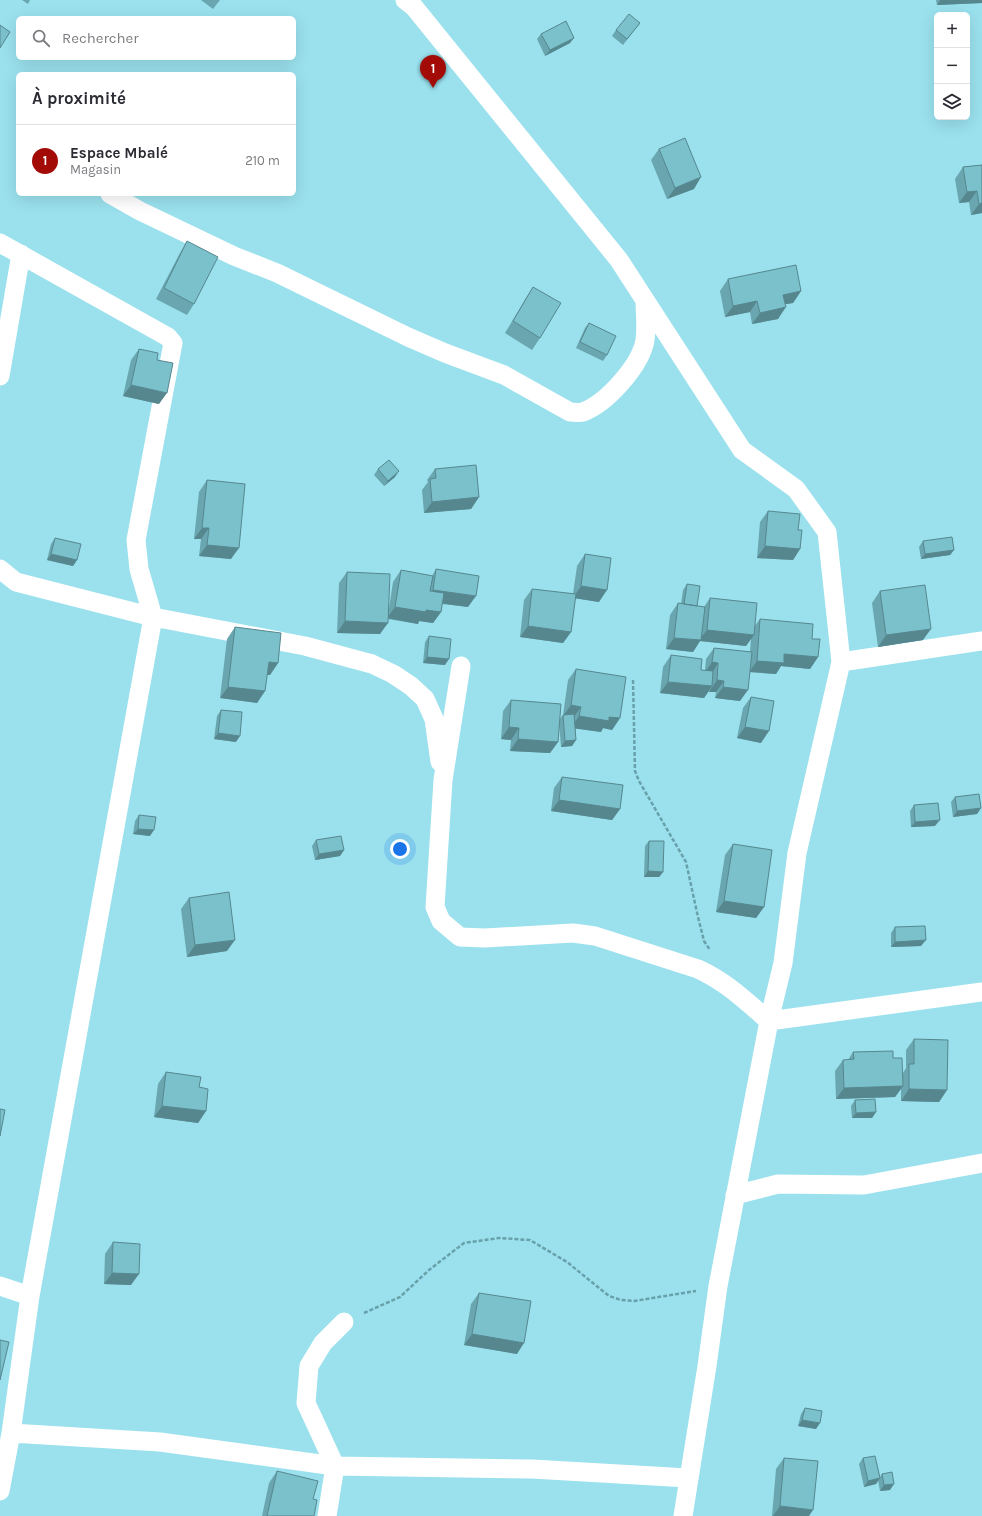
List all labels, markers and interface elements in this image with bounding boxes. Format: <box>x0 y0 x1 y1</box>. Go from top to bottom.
map controls <box>934 12 970 120</box>
button: + <box>934 12 970 48</box>
search box <box>16 16 296 60</box>
icon: search <box>30 27 52 49</box>
text: Rechercher <box>62 29 139 47</box>
button: − <box>934 48 970 84</box>
pin: 1 <box>420 55 446 88</box>
button: layers <box>934 84 970 120</box>
text: À proximité <box>32 88 126 108</box>
text: Espace Mbalé <box>70 144 168 162</box>
text: 1 <box>43 153 47 168</box>
text: 210 m <box>245 153 280 168</box>
text: Magasin <box>70 162 121 177</box>
your location <box>390 839 410 859</box>

